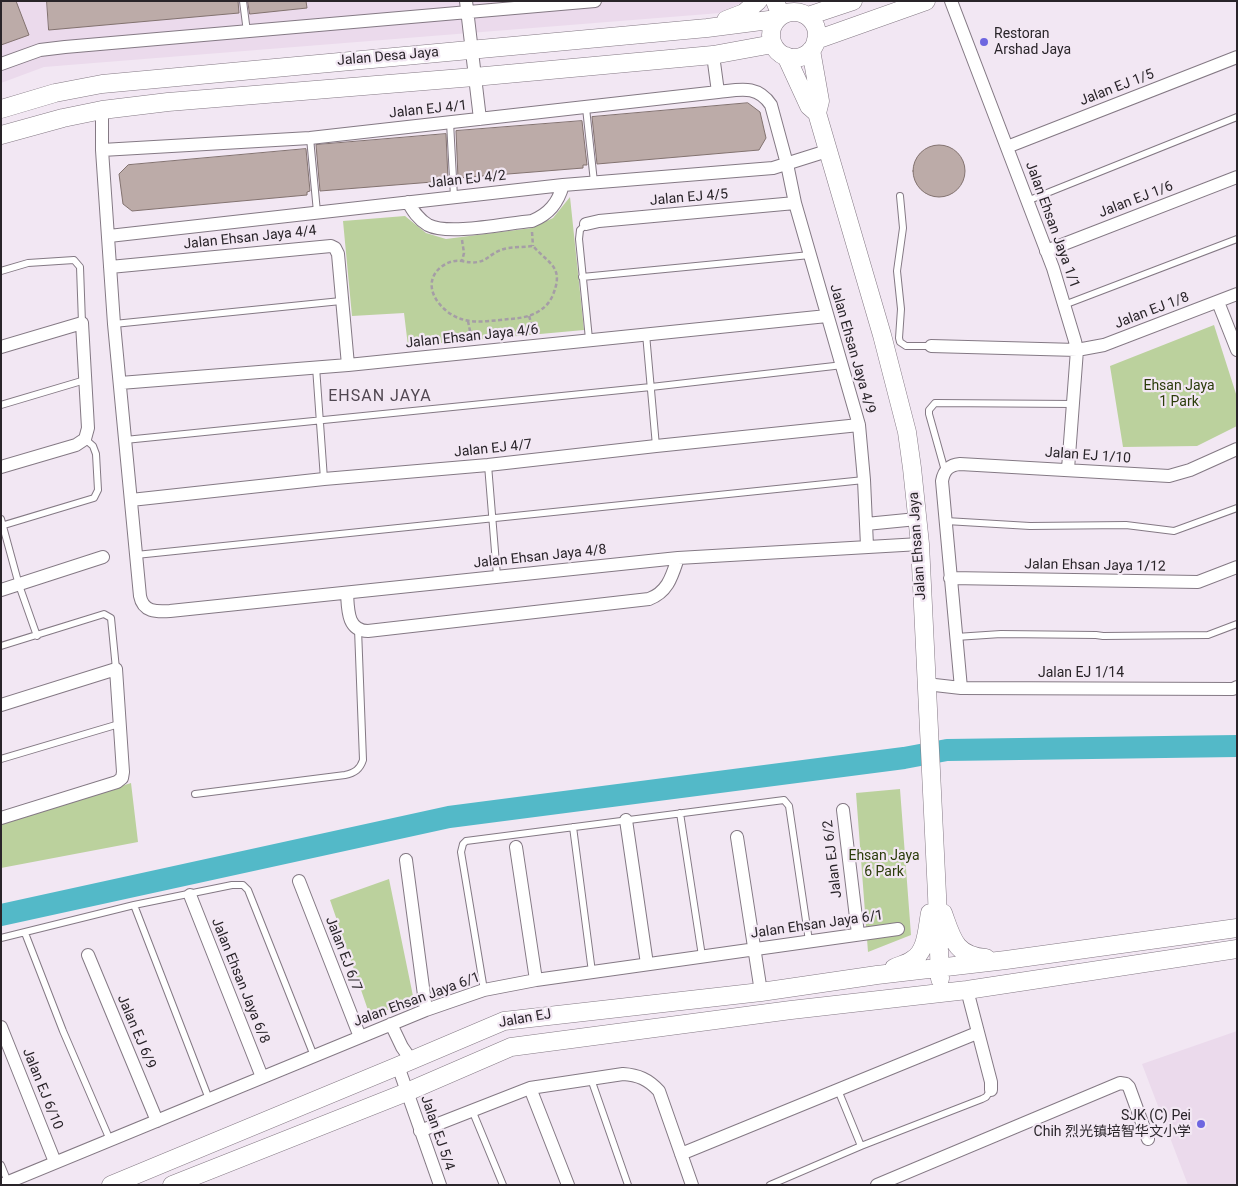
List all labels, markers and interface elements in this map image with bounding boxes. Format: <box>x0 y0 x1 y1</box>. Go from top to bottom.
place label: Restoran Arshad Jaya <box>994 26 1071 58</box>
marker: Restoran Arshad Jaya <box>978 36 990 48</box>
street label: Jalan Desa Jaya <box>337 44 439 70</box>
street label: Jalan EJ 1/5 <box>1077 66 1157 110</box>
street label: Jalan EJ 4/1 <box>388 98 468 122</box>
street label: Jalan Ehsan Jaya 1/1 <box>1021 159 1083 291</box>
street label: Jalan EJ 4/2 <box>427 168 507 192</box>
street label: Jalan EJ 1/6 <box>1096 178 1176 222</box>
street label: Jalan EJ 4/5 <box>649 186 729 210</box>
street label: Jalan Ehsan Jaya 4/4 <box>183 223 317 253</box>
street label: Jalan Ehsan Jaya 4/9 <box>826 282 878 416</box>
street label: Jalan EJ 1/8 <box>1112 289 1192 333</box>
street label: Jalan Ehsan Jaya 4/6 <box>405 322 539 352</box>
park label: Ehsan Jaya 1 Park <box>1143 378 1215 411</box>
district label: EHSAN JAYA <box>327 387 433 407</box>
street label: Jalan EJ 4/7 <box>453 437 533 461</box>
street label: Jalan EJ 1/10 <box>1044 445 1132 467</box>
street label: Jalan Ehsan Jaya <box>906 491 930 601</box>
street label: Jalan Ehsan Jaya 4/8 <box>473 542 607 572</box>
street label: Jalan Ehsan Jaya 1/12 <box>1024 556 1166 576</box>
street label: Jalan EJ 1/14 <box>1038 665 1124 681</box>
street label: Jalan EJ 6/2 <box>820 819 846 899</box>
park label: Ehsan Jaya 6 Park <box>848 848 920 880</box>
street label: Jalan Ehsan Jaya 6/1 <box>750 907 884 943</box>
street label: Jalan EJ 6/7 <box>321 914 365 994</box>
street label: Jalan Ehsan Jaya 6/8 <box>207 916 273 1046</box>
street label: Jalan Ehsan Jaya 6/1 <box>351 969 483 1031</box>
street label: Jalan EJ 6/9 <box>113 993 159 1071</box>
street label: Jalan EJ <box>497 1006 553 1032</box>
street label: Jalan EJ 6/10 <box>18 1046 66 1132</box>
street label: Jalan EJ 5/4 <box>416 1093 458 1173</box>
place label: SJK (C) Pei Chih 烈光镇培智华文小学 <box>1034 1108 1191 1140</box>
marker: SJK (C) Pei Chih 烈光镇培智华文小学 <box>1195 1118 1207 1130</box>

